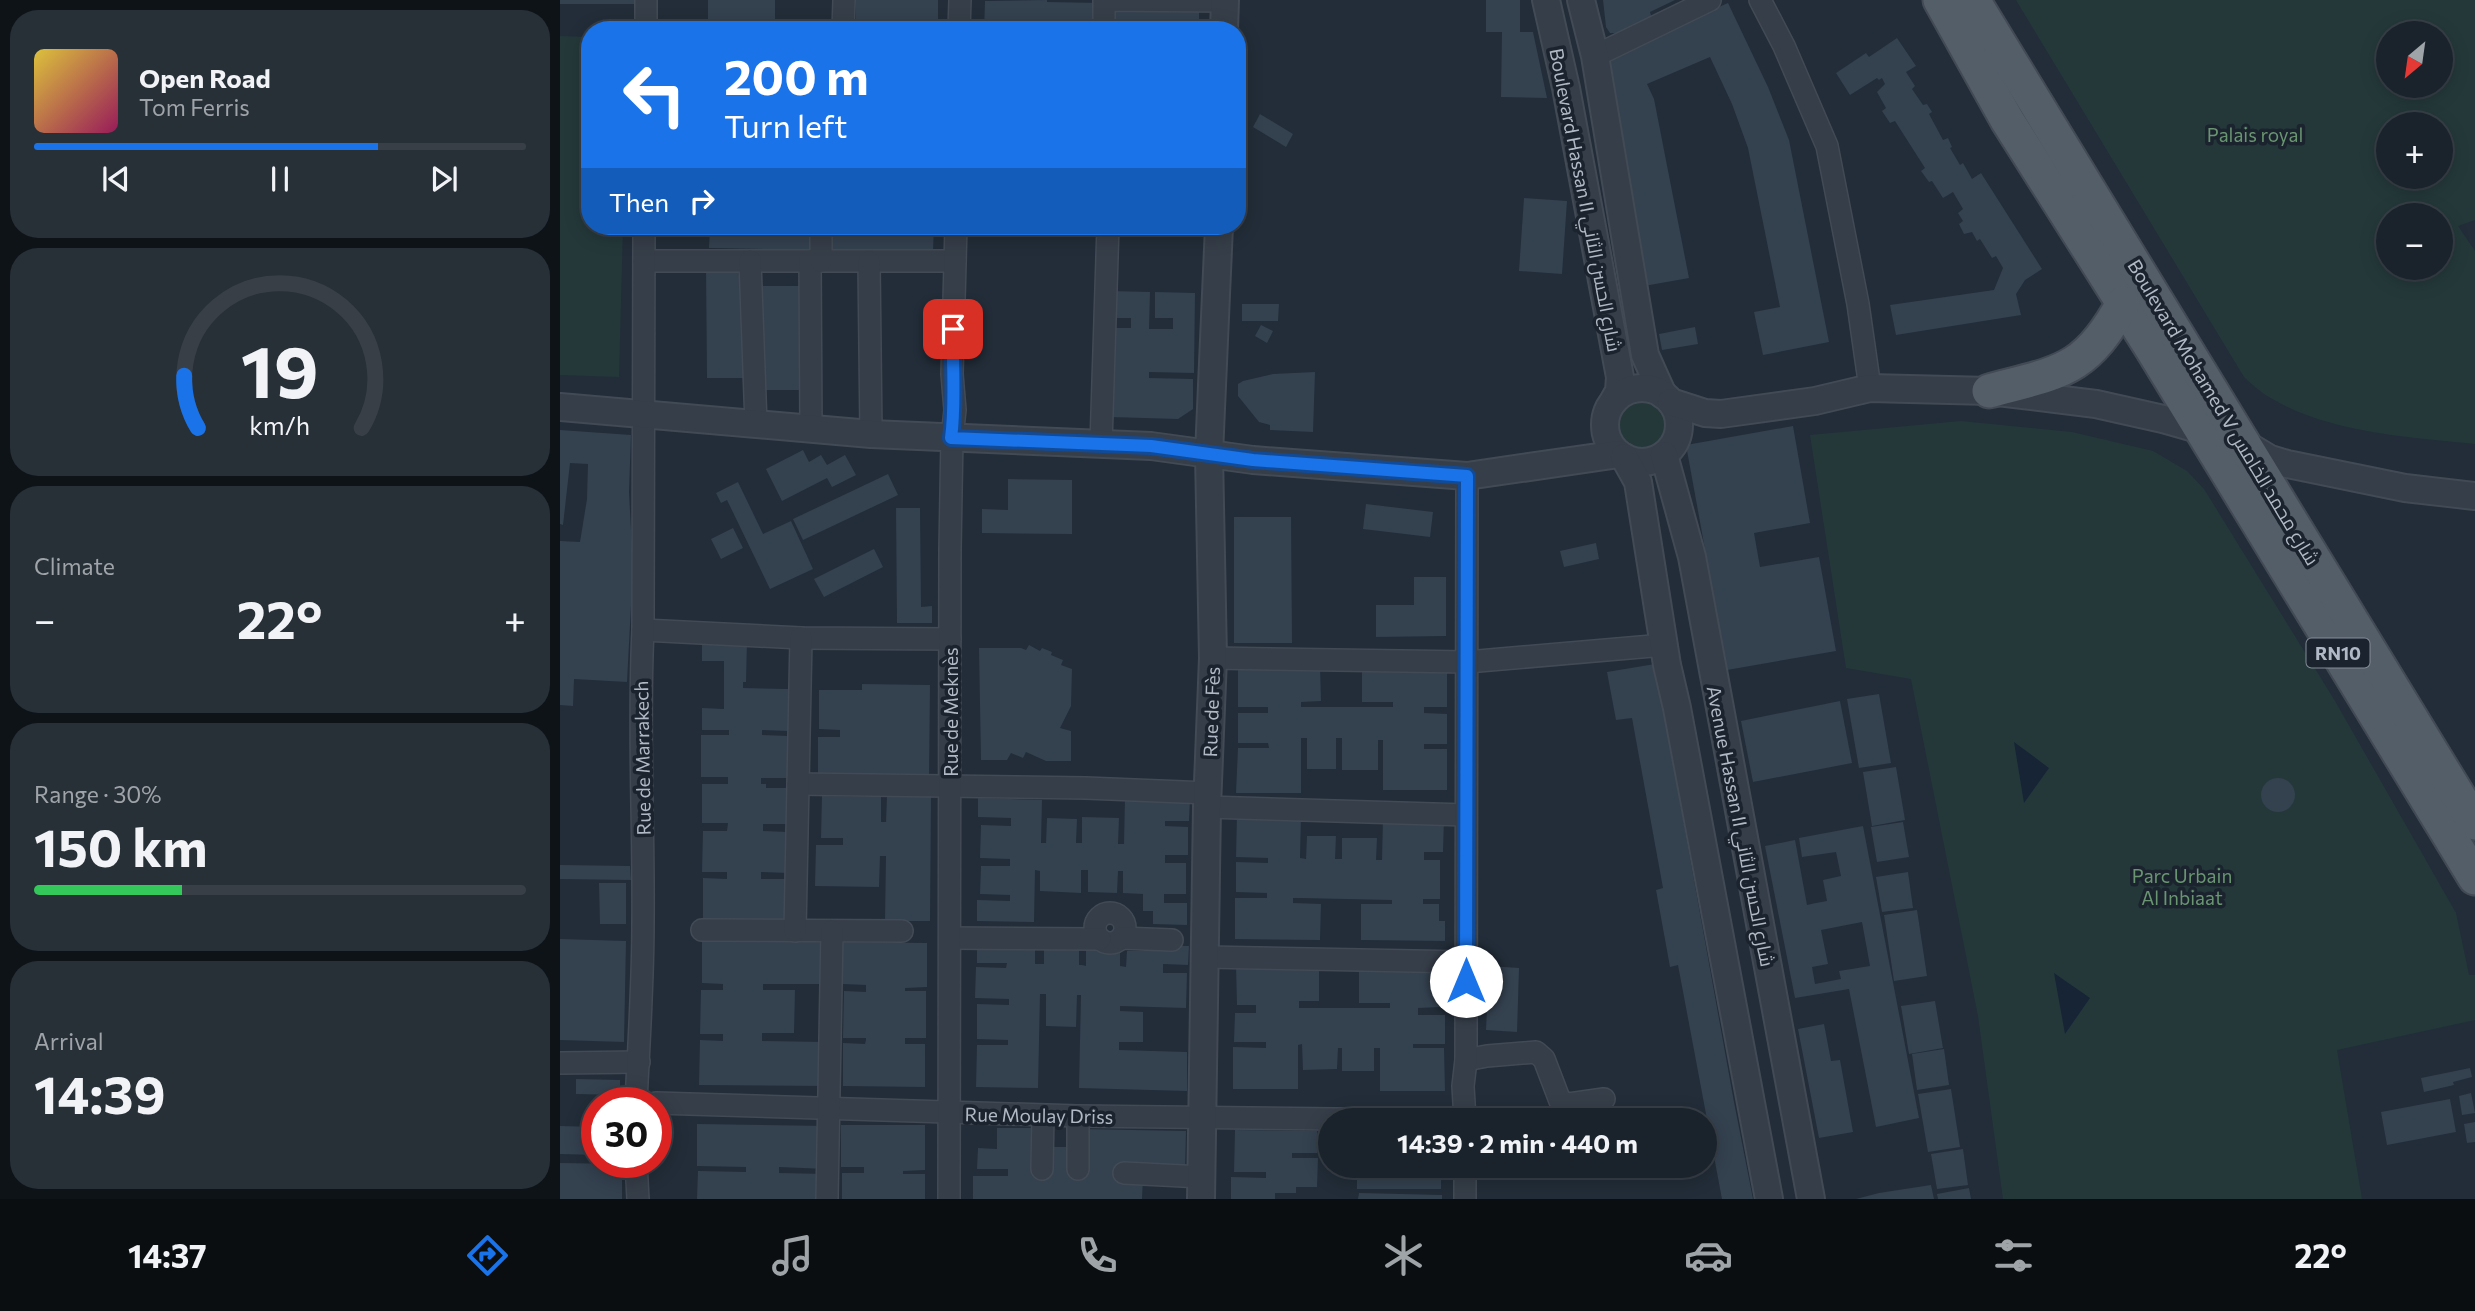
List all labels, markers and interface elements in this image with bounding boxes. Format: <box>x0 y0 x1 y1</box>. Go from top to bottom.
north arrow <box>2376 21 2454 98</box>
map controls <box>2376 21 2453 280</box>
text: 200 m <box>724 45 869 105</box>
street label: Boulevard Hassan II شارع الحسن الثاني <box>1541 46 1627 355</box>
icon: left <box>609 49 700 140</box>
text: Open Road <box>139 62 271 93</box>
text: Tom Ferris <box>139 93 250 121</box>
text: Turn left <box>724 105 848 145</box>
button: + <box>2376 112 2453 189</box>
park label: Palais royal <box>2207 123 2303 146</box>
icon: previous <box>97 160 135 198</box>
icon: pause <box>261 160 299 198</box>
icon: next <box>425 160 463 198</box>
icon: right <box>683 182 721 220</box>
text: Then <box>609 186 669 217</box>
button: − <box>2376 203 2453 280</box>
street label: Boulevard Mohamed V شارع محمد الخامس <box>2121 255 2325 571</box>
pin <box>923 299 983 359</box>
icon: arrive <box>934 310 972 348</box>
text: 19 <box>241 324 319 413</box>
text: km/h <box>250 409 310 439</box>
text: Climate <box>34 552 115 580</box>
text: 22° <box>237 586 322 650</box>
text: − <box>34 595 56 642</box>
text: + <box>504 595 526 642</box>
road number: RN10 <box>2306 638 2370 668</box>
street label: Rue de Meknès <box>939 647 962 777</box>
street label: Rue de Fès <box>1198 666 1224 758</box>
street label: Rue de Marrakech <box>629 681 655 835</box>
street label: Avenue Hassan II شارع الحسن الثاني <box>1699 684 1780 969</box>
text: Range · 30% <box>34 780 162 808</box>
text: 150 km <box>34 814 208 878</box>
park label: Parc Urbain Al Inbiaat <box>2132 864 2232 909</box>
position arrow <box>1429 944 1503 1018</box>
text: Arrival <box>34 1027 104 1055</box>
text: 14:39 <box>34 1061 166 1125</box>
speed limit sign: 30 <box>581 1087 672 1178</box>
street label: Rue Moulay Driss <box>964 1102 1114 1128</box>
text: 14:39 · 2 min · 440 m <box>1397 1127 1638 1158</box>
icon: directions <box>463 1231 512 1280</box>
icon: music <box>768 1231 817 1280</box>
icon: phone <box>1073 1231 1122 1280</box>
icon: climate <box>1379 1231 1428 1280</box>
icon: car <box>1684 1231 1733 1280</box>
icon: filters <box>1989 1231 2038 1280</box>
text: 14:37 <box>128 1235 207 1275</box>
text: 22° <box>2294 1235 2347 1275</box>

